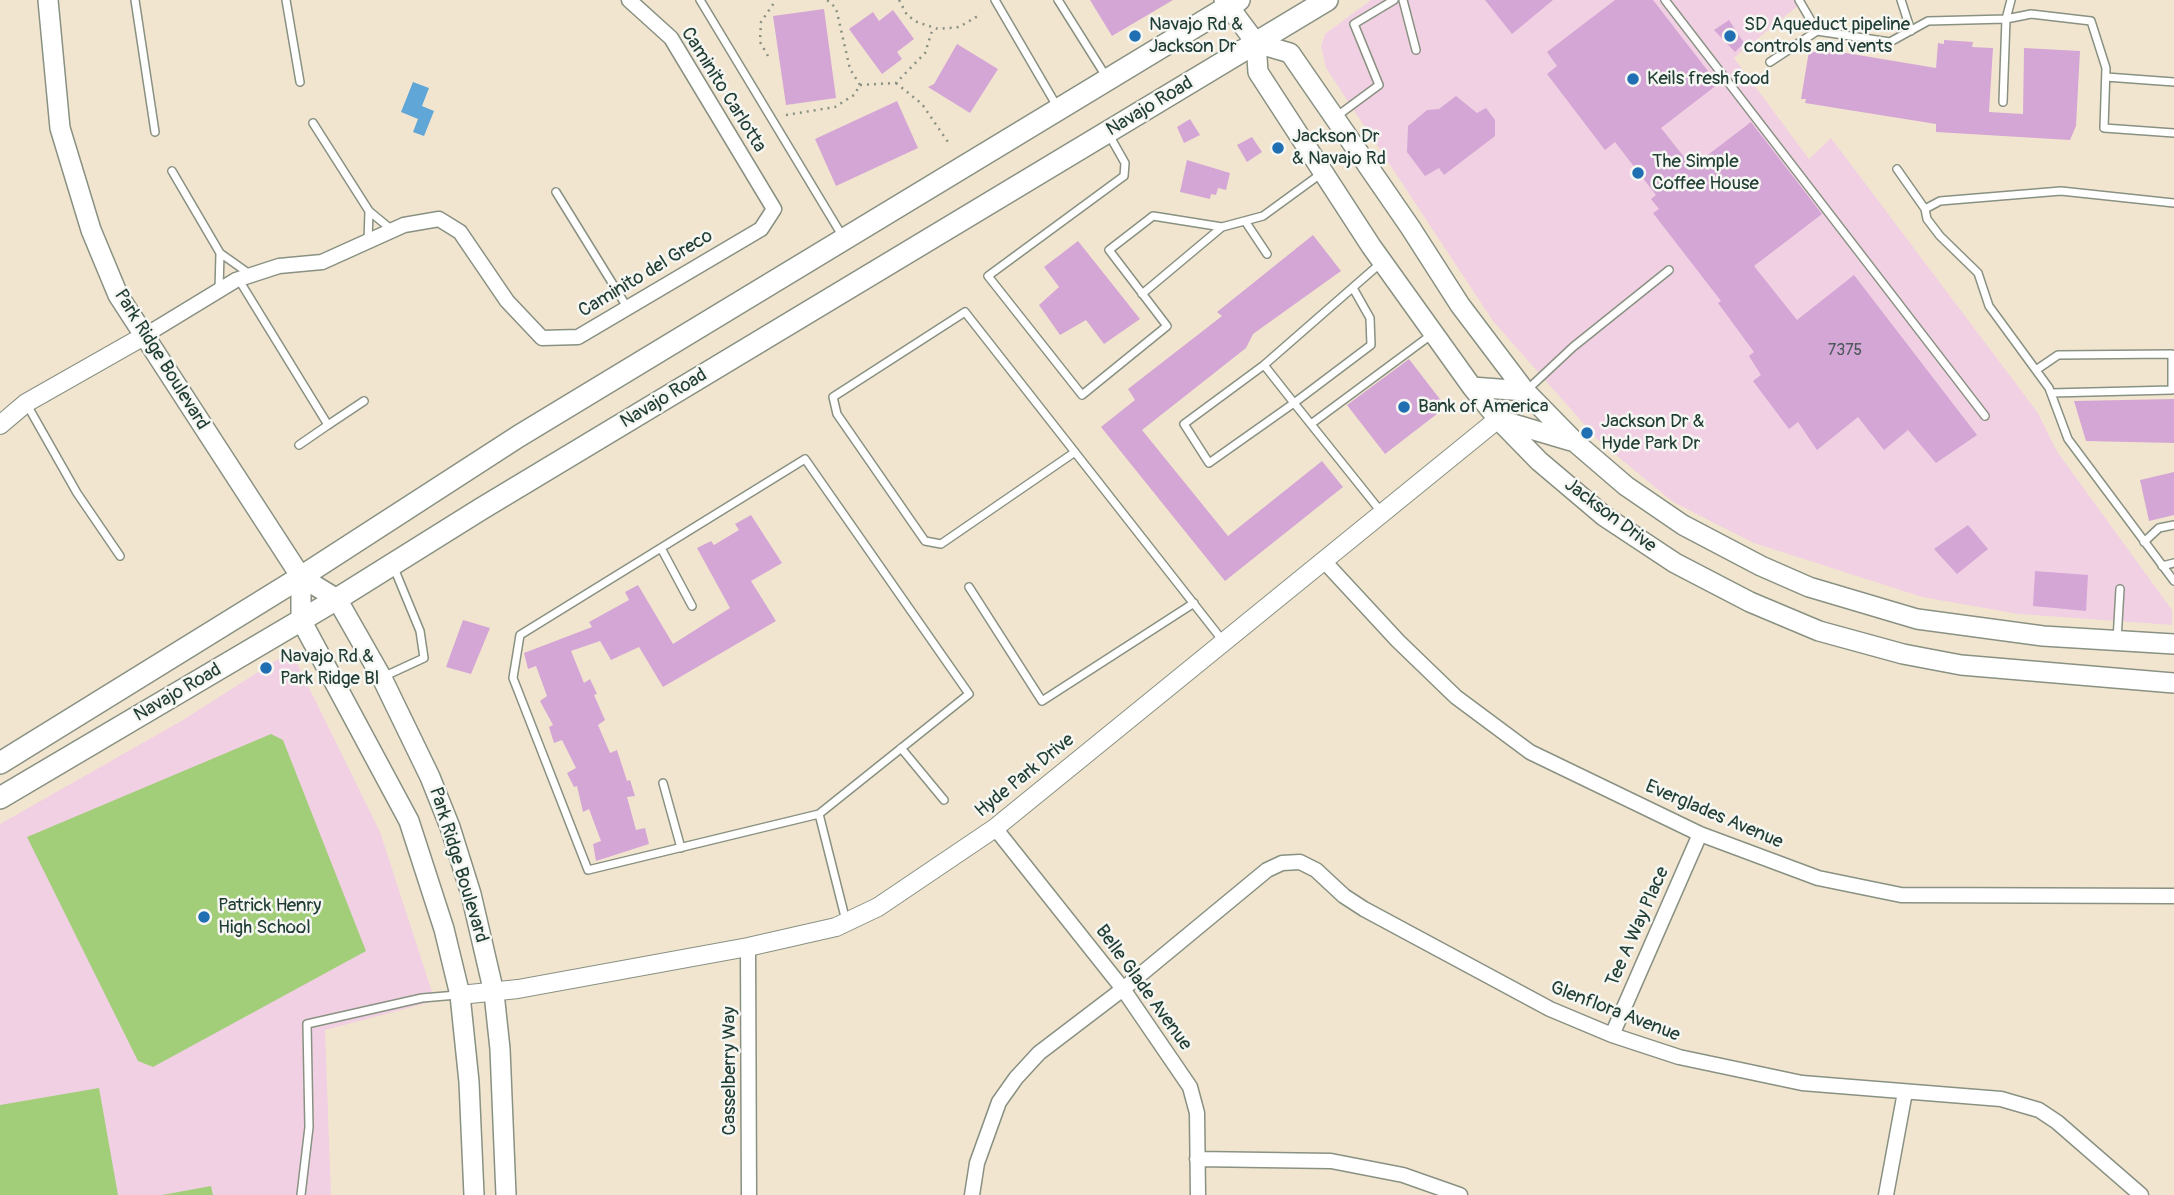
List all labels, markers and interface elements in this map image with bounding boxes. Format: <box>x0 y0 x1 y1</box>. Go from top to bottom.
place label: Navajo Rd & Jackson Dr <box>1149 14 1243 58</box>
place label: SD Aqueduct pipeline controls and vents <box>1744 14 1910 58</box>
street label: Caminito Carlotta <box>675 23 771 157</box>
marker: Navajo Rd & Jackson Dr <box>1127 28 1143 44</box>
marker: SD Aqueduct pipeline controls and vents <box>1722 28 1738 44</box>
place label: Keils fresh food <box>1647 68 1770 90</box>
marker: Keils fresh food <box>1625 71 1641 87</box>
street label: Navajo Road <box>1103 72 1197 142</box>
place label: Jackson Dr & Navajo Rd <box>1292 126 1386 170</box>
marker: Jackson Dr & Navajo Rd <box>1270 140 1286 156</box>
place label: The Simple Coffee House <box>1652 151 1759 195</box>
marker: The Simple Coffee House <box>1630 165 1646 181</box>
street label: Caminito del Greco <box>575 225 717 323</box>
street label: Park Ridge Boulevard <box>109 285 213 435</box>
house number: 7375 <box>1828 341 1862 361</box>
street label: Navajo Road <box>617 364 711 434</box>
place label: Bank of America <box>1418 396 1549 418</box>
marker: Bank of America <box>1396 399 1412 415</box>
place label: Jackson Dr & Hyde Park Dr <box>1601 411 1705 455</box>
marker: Jackson Dr & Hyde Park Dr <box>1579 425 1595 441</box>
street label: Jackson Drive <box>1559 474 1661 558</box>
place label: Navajo Rd & Park Ridge Bl <box>280 646 379 690</box>
street label: Navajo Road <box>130 659 226 727</box>
marker: Navajo Rd & Park Ridge Bl <box>258 660 274 676</box>
street label: Hyde Park Drive <box>971 729 1079 823</box>
street label: Everglades Avenue <box>1642 776 1786 854</box>
street label: Park Ridge Boulevard <box>423 784 493 946</box>
street label: Tee A Way Place <box>1601 863 1675 991</box>
place label: Patrick Henry High School <box>218 895 321 939</box>
marker: Patrick Henry High School <box>196 909 212 925</box>
street label: Belle Glade Avenue <box>1090 921 1196 1055</box>
street label: Glenflora Avenue <box>1547 977 1683 1047</box>
street label: Casselberry Way <box>719 1006 741 1136</box>

